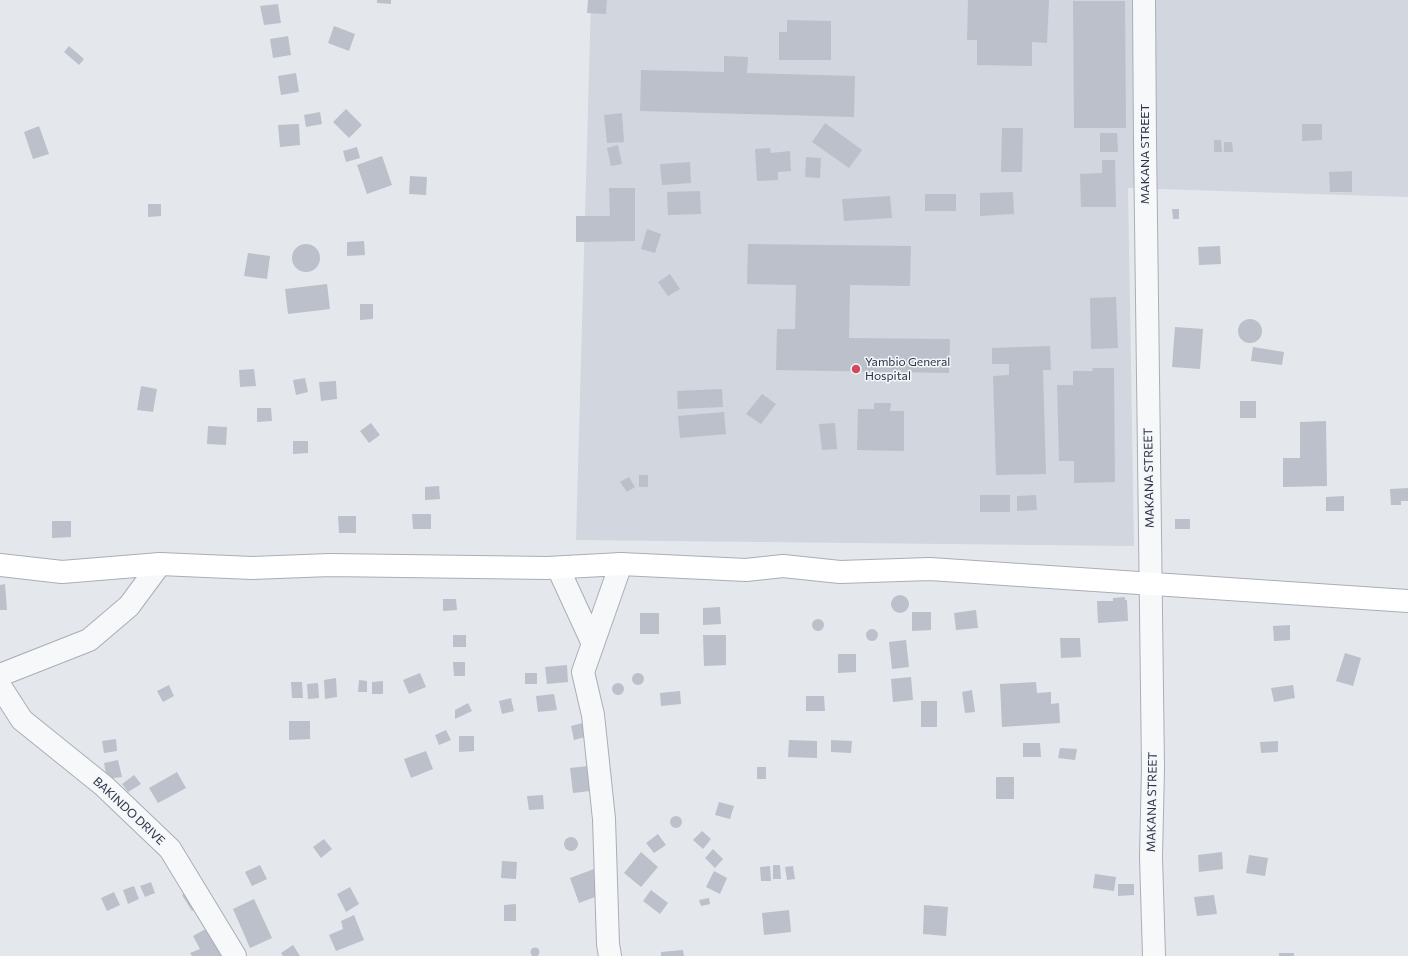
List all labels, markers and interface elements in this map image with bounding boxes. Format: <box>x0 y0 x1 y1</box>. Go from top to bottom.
street label: MAKANA STREET <box>1138 104 1152 204</box>
place label: Yambio General Hospital <box>865 355 950 383</box>
marker: Yambio General Hospital <box>850 363 862 375</box>
street label: MAKANA STREET <box>1141 428 1157 528</box>
street label: MAKANA STREET <box>1144 752 1160 852</box>
street label: BAKINDO DRIVE <box>90 774 168 848</box>

